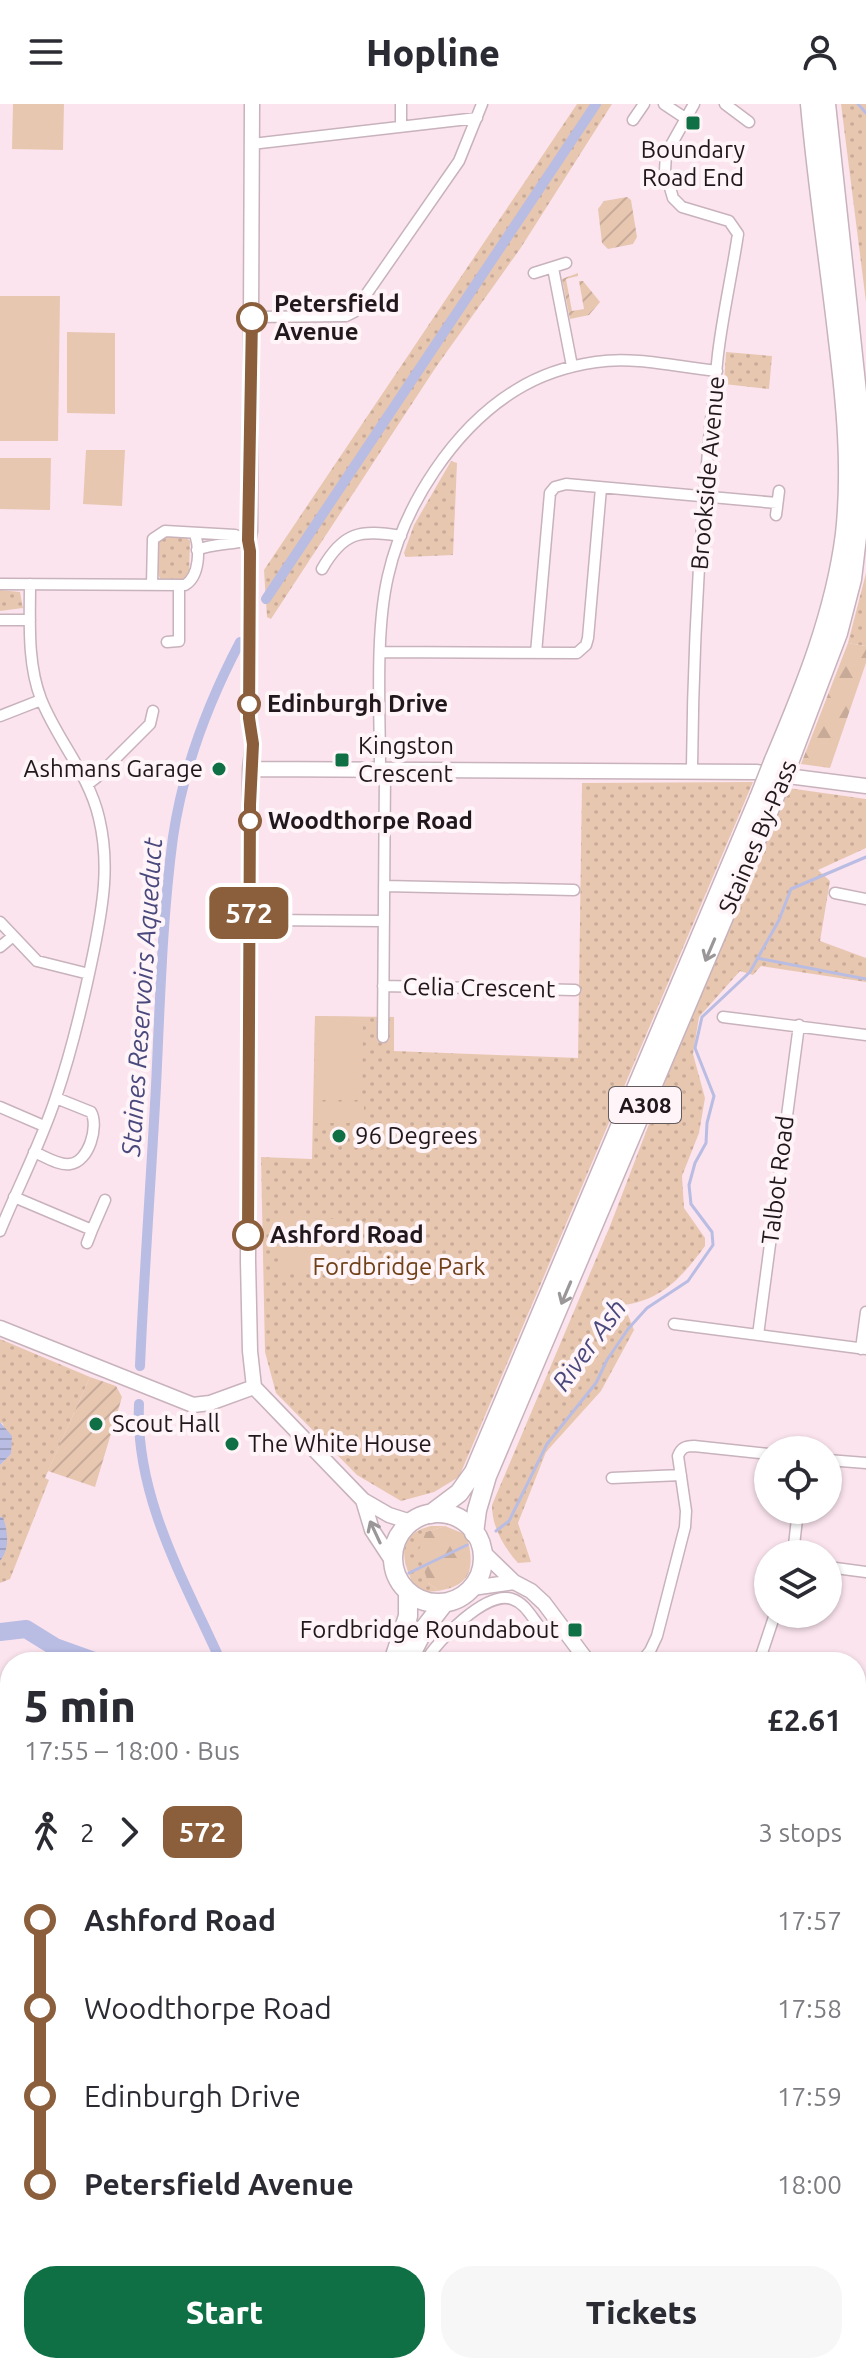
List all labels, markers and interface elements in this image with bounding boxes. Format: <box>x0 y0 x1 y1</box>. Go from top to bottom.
icon: menu <box>24 30 68 74</box>
icon: person <box>798 30 842 74</box>
text: Hopline <box>366 32 500 73</box>
marker: Boundary Road End <box>684 114 702 132</box>
place label: Boundary Road End <box>641 136 746 191</box>
place label: Petersfield Avenue <box>274 290 400 345</box>
marker: Petersfield Avenue <box>237 303 267 333</box>
street label: Brookside Avenue <box>686 375 729 571</box>
place label: Edinburgh Drive <box>267 690 448 717</box>
marker: Edinburgh Drive <box>238 693 260 715</box>
place label: Kingston Crescent <box>358 732 454 787</box>
marker: Kingston Crescent <box>333 751 351 769</box>
place label: Ashmans Garage <box>24 755 203 782</box>
street label: Staines By-Pass <box>713 756 802 918</box>
marker: Ashmans Garage <box>210 760 228 778</box>
place label: Woodthorpe Road <box>268 807 473 834</box>
marker: Woodthorpe Road <box>239 810 261 832</box>
water label: Staines Reservoirs Aqueduct <box>116 836 167 1158</box>
line badge: 572 <box>203 887 295 939</box>
text: 572 <box>225 897 273 928</box>
one-way arrow <box>702 937 717 962</box>
street label: Celia Crescent <box>402 973 556 1002</box>
road number: A308 <box>609 1087 681 1123</box>
street label: Talbot Road <box>756 1114 799 1246</box>
place label: 96 Degrees <box>355 1122 478 1149</box>
marker: 96 Degrees <box>330 1127 348 1145</box>
marker: Ashford Road <box>233 1220 263 1250</box>
place label: Ashford Road <box>270 1221 424 1248</box>
park label: Fordbridge Park <box>313 1253 486 1280</box>
one-way arrow <box>558 1280 572 1305</box>
water label: River Ash <box>546 1293 631 1396</box>
place label: Scout Hall <box>112 1410 220 1437</box>
marker: Scout Hall <box>87 1415 105 1433</box>
place label: The White House <box>248 1430 432 1457</box>
marker: The White House <box>223 1435 241 1453</box>
map controls <box>754 1436 842 1628</box>
button: locate <box>754 1436 842 1524</box>
one-way arrow <box>367 1520 382 1544</box>
button: layers <box>754 1540 842 1628</box>
place label: Fordbridge Roundabout <box>300 1616 560 1643</box>
marker: Fordbridge Roundabout <box>566 1621 584 1639</box>
text: 5 min <box>24 1681 136 1730</box>
text: £2.61 <box>767 1703 842 1737</box>
text: 17:55 – 18:00 · Bus <box>24 1736 240 1765</box>
icon: walk <box>24 1810 68 1854</box>
icon: forward <box>107 1810 151 1854</box>
text: 572 <box>179 1816 226 1847</box>
text: 2 <box>80 1818 95 1847</box>
text: 3 stops <box>758 1818 842 1847</box>
text: Ashford Road <box>84 1903 276 1937</box>
text: 17:57 <box>777 1906 842 1935</box>
text: Woodthorpe Road <box>84 1991 332 2025</box>
text: 17:58 <box>777 1994 842 2023</box>
text: Edinburgh Drive <box>84 2079 301 2113</box>
text: 17:59 <box>777 2082 842 2111</box>
text: Petersfield Avenue <box>84 2167 354 2201</box>
text: 18:00 <box>777 2170 842 2199</box>
button: Start <box>24 2266 425 2358</box>
button: Tickets <box>441 2266 842 2358</box>

